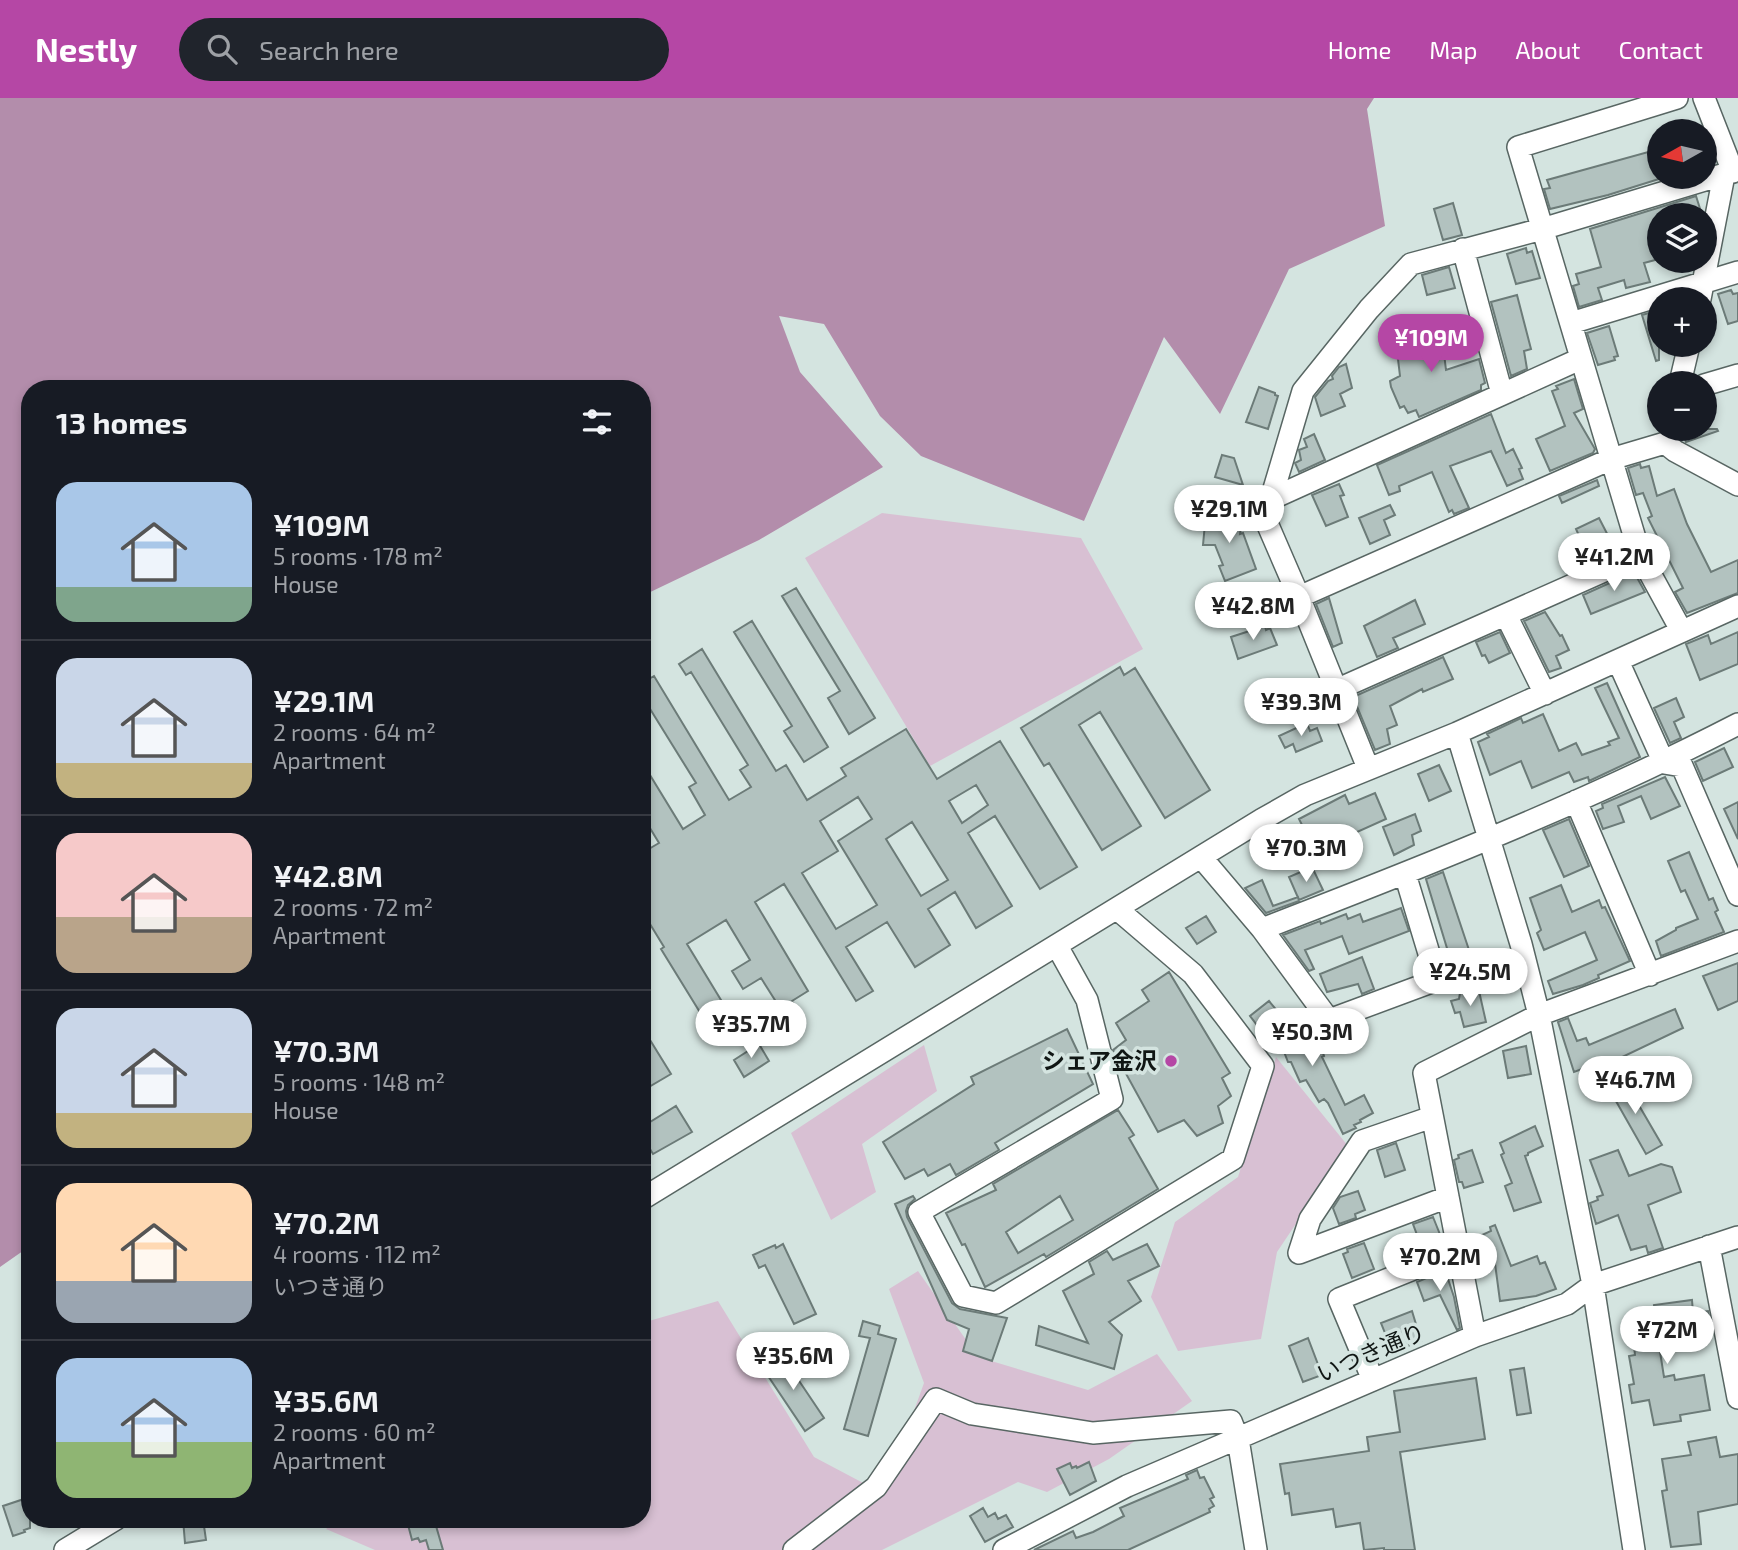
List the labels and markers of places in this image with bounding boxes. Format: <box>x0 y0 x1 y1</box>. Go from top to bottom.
pin: ¥109M <box>1382 314 1480 374</box>
pin: ¥29.1M <box>1172 486 1286 545</box>
pin: ¥41.2M <box>1557 533 1671 593</box>
pin: ¥42.8M <box>1196 582 1310 642</box>
pin: ¥39.3M <box>1244 678 1358 738</box>
pin: ¥70.3M <box>1249 824 1363 884</box>
pin: ¥24.5M <box>1413 948 1527 1008</box>
pin: ¥35.7M <box>694 1000 808 1060</box>
pin: ¥50.3M <box>1255 1009 1369 1068</box>
place label: シェア金沢 <box>1042 1046 1157 1074</box>
marker: シェア金沢 <box>1163 1053 1179 1069</box>
pin: ¥46.7M <box>1578 1056 1692 1116</box>
pin: ¥70.2M <box>1383 1234 1497 1293</box>
pin: ¥72M <box>1626 1306 1708 1366</box>
pin: ¥35.6M <box>736 1332 850 1392</box>

